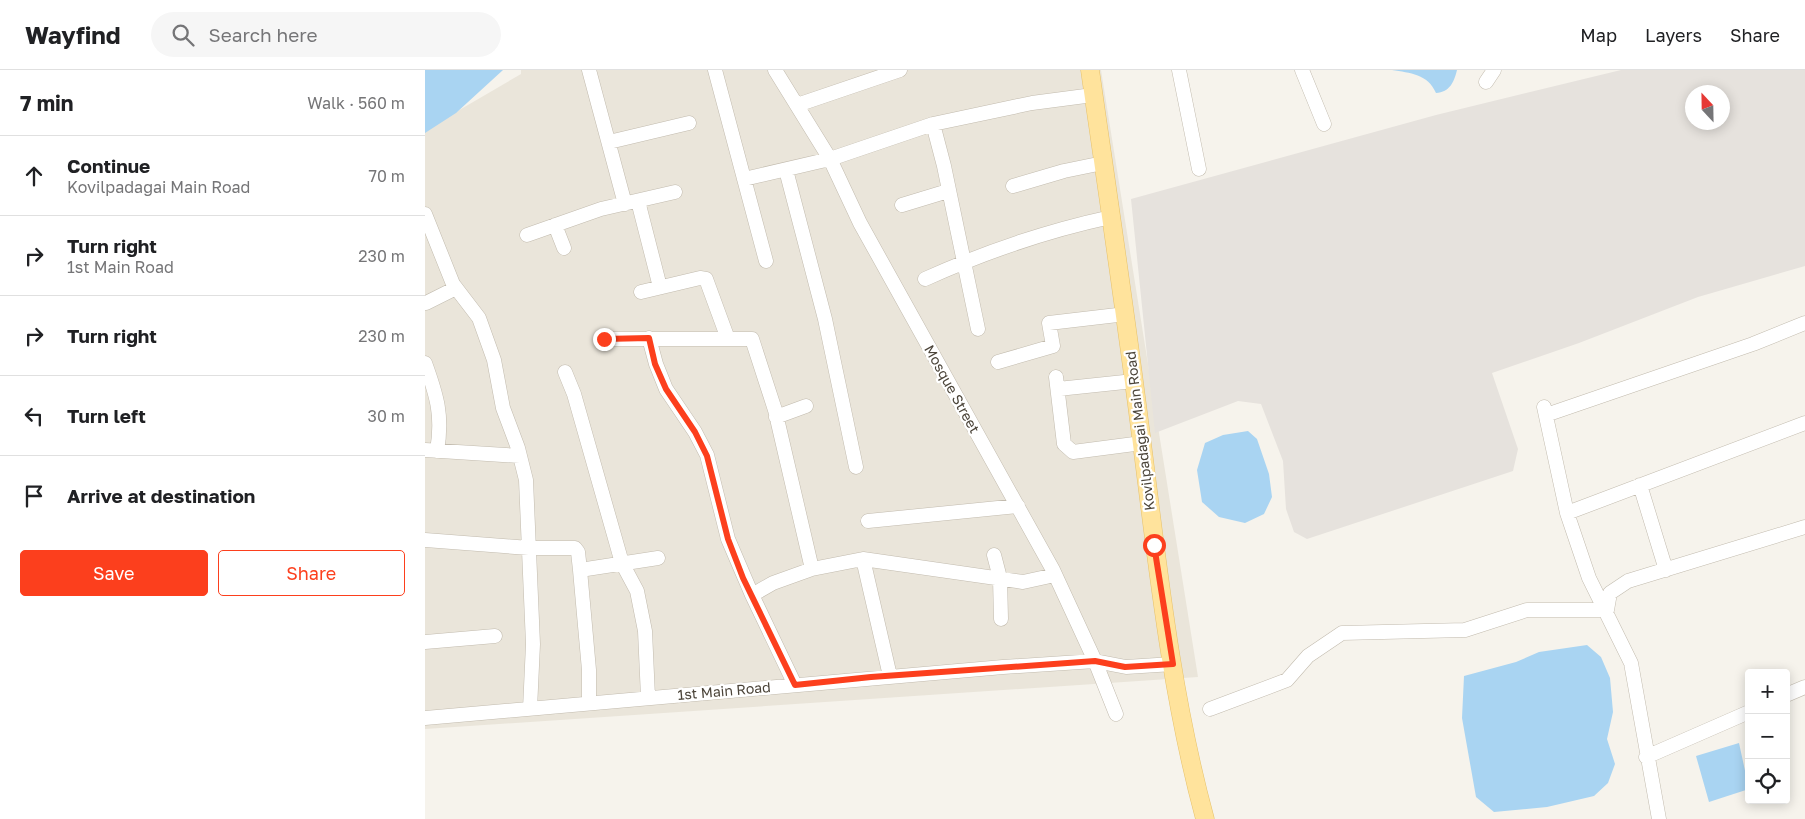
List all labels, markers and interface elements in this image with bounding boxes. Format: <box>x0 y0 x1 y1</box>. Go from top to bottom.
search box <box>151 12 501 57</box>
text: Wayfind <box>25 20 121 49</box>
icon: search <box>169 21 197 49</box>
text: Search here <box>209 23 317 46</box>
text: Map <box>1580 24 1617 46</box>
text: Layers <box>1645 24 1702 46</box>
text: Share <box>1730 24 1780 46</box>
north arrow <box>1685 85 1730 130</box>
text: 7 min <box>20 90 74 116</box>
text: Walk · 560 m <box>307 93 405 113</box>
text: Continue <box>67 154 150 177</box>
icon: ahead <box>20 162 48 190</box>
text: 70 m <box>368 166 405 186</box>
text: Kovilpadagai Main Road <box>67 177 250 197</box>
text: Turn right <box>67 234 157 257</box>
icon: right <box>20 242 48 270</box>
text: 230 m <box>358 246 405 266</box>
text: 1st Main Road <box>67 257 174 277</box>
icon: right <box>20 322 48 350</box>
text: Turn right <box>67 324 157 347</box>
text: 230 m <box>358 326 405 346</box>
route end <box>593 328 616 351</box>
street label: Mosque Street <box>921 342 984 436</box>
street label: Kovilpadagai Main Road <box>1121 350 1158 512</box>
icon: left <box>20 402 48 430</box>
text: Turn left <box>67 404 146 427</box>
text: 30 m <box>368 406 405 426</box>
icon: arrive <box>20 482 48 510</box>
text: Arrive at destination <box>67 484 255 507</box>
route start <box>1143 534 1166 557</box>
button: Save <box>20 550 208 596</box>
button: Share <box>218 550 405 596</box>
map controls <box>1745 669 1790 804</box>
button: + <box>1745 669 1790 714</box>
street label: 1st Main Road <box>677 678 771 703</box>
button: − <box>1745 714 1790 759</box>
button: locate <box>1745 759 1790 804</box>

